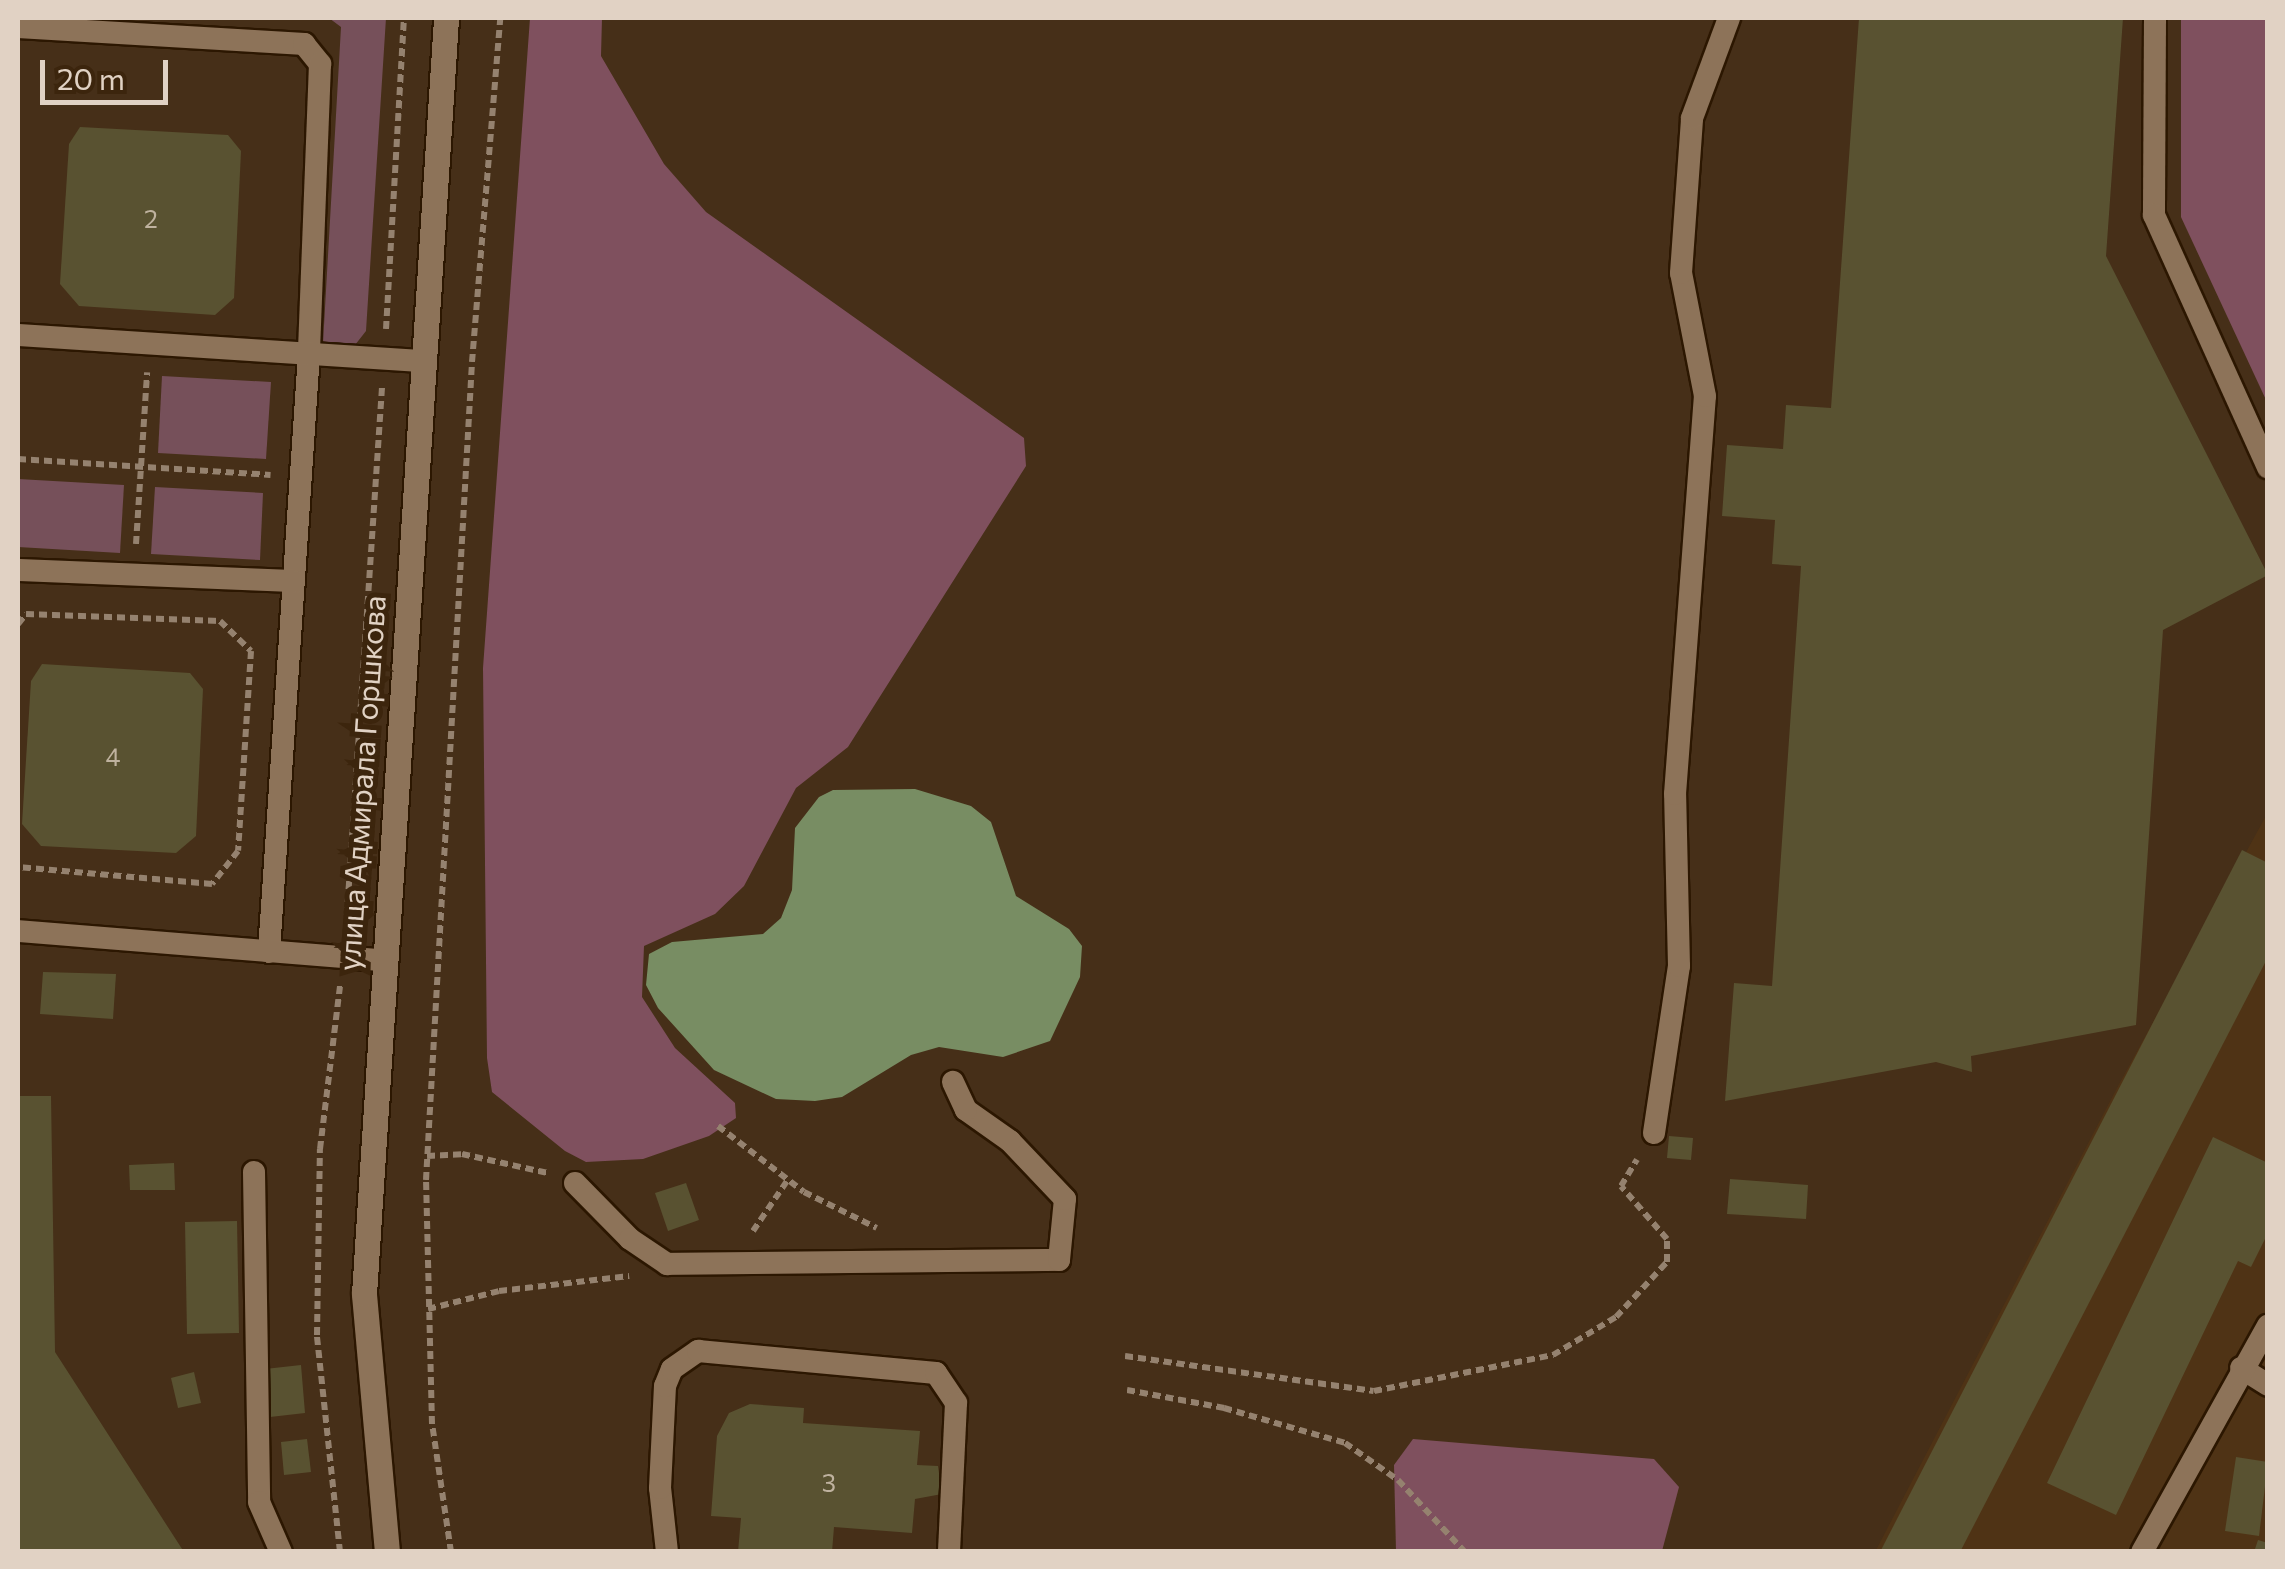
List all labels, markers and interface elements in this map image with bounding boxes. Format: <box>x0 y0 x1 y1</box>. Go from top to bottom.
scale bar <box>45 40 172 102</box>
text: 20 m <box>57 59 125 96</box>
house number: 2 <box>144 203 158 233</box>
street label: улица Адмирала Горшкова <box>330 594 392 972</box>
house number: 4 <box>106 741 120 771</box>
house number: 3 <box>822 1467 836 1497</box>

